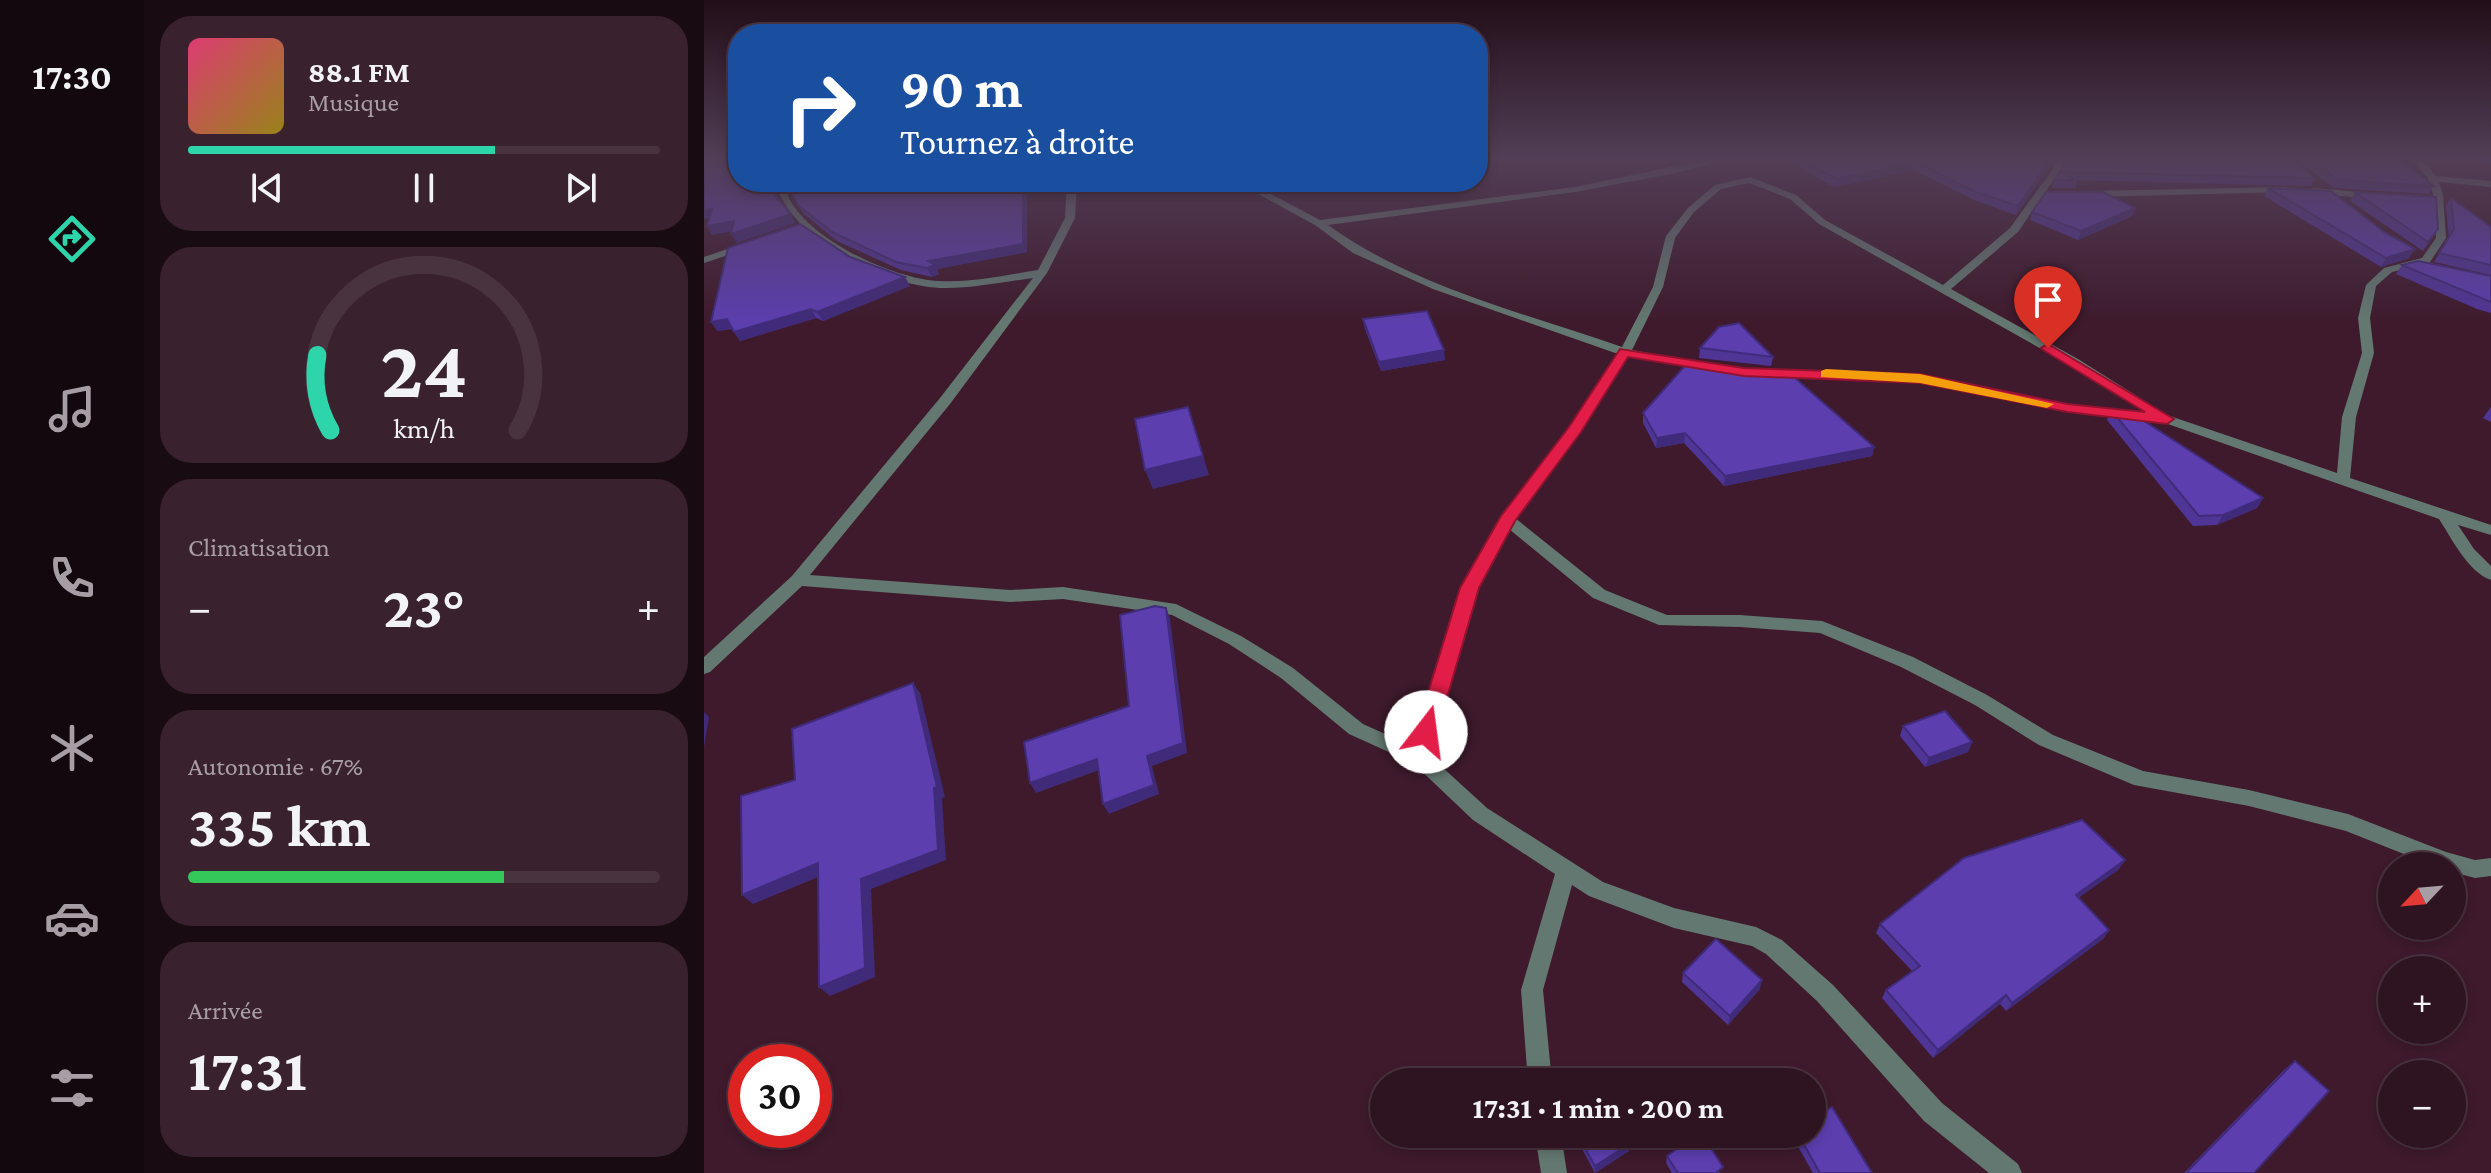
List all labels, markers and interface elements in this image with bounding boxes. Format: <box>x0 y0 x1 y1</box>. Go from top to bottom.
text: 88.1 FM <box>308 55 410 88</box>
icon: right <box>768 56 872 160</box>
text: 17:30 <box>32 57 112 97</box>
text: 90 m <box>900 57 1023 119</box>
text: Musique <box>308 88 399 117</box>
text: Tournez à droite <box>900 122 1134 162</box>
icon: previous <box>245 166 289 210</box>
icon: pause <box>402 166 446 210</box>
icon: next <box>559 166 603 210</box>
icon: directions <box>44 211 100 267</box>
pin <box>2014 266 2082 348</box>
icon: arrive <box>2026 278 2070 322</box>
text: 24 <box>380 322 468 415</box>
icon: music <box>44 381 100 437</box>
text: km/h <box>393 412 455 444</box>
text: Climatisation <box>188 533 330 562</box>
icon: phone <box>44 550 100 606</box>
text: 23° <box>383 573 465 640</box>
text: − <box>188 583 211 631</box>
text: + <box>637 583 660 631</box>
position arrow <box>1384 690 1468 774</box>
icon: climate <box>44 720 100 776</box>
text: Autonomie · 67% <box>188 752 363 781</box>
text: 335 km <box>188 792 371 859</box>
north arrow <box>2378 852 2466 940</box>
map controls <box>2378 852 2466 1148</box>
icon: car <box>44 890 100 946</box>
button: + <box>2378 956 2466 1044</box>
text: Arrivée <box>188 996 263 1025</box>
text: 17:31 <box>188 1036 307 1103</box>
speed limit sign: 30 <box>728 1044 832 1148</box>
icon: filters <box>44 1060 100 1116</box>
button: − <box>2378 1060 2466 1148</box>
text: 17:31 · 1 min · 200 m <box>1472 1091 1724 1124</box>

